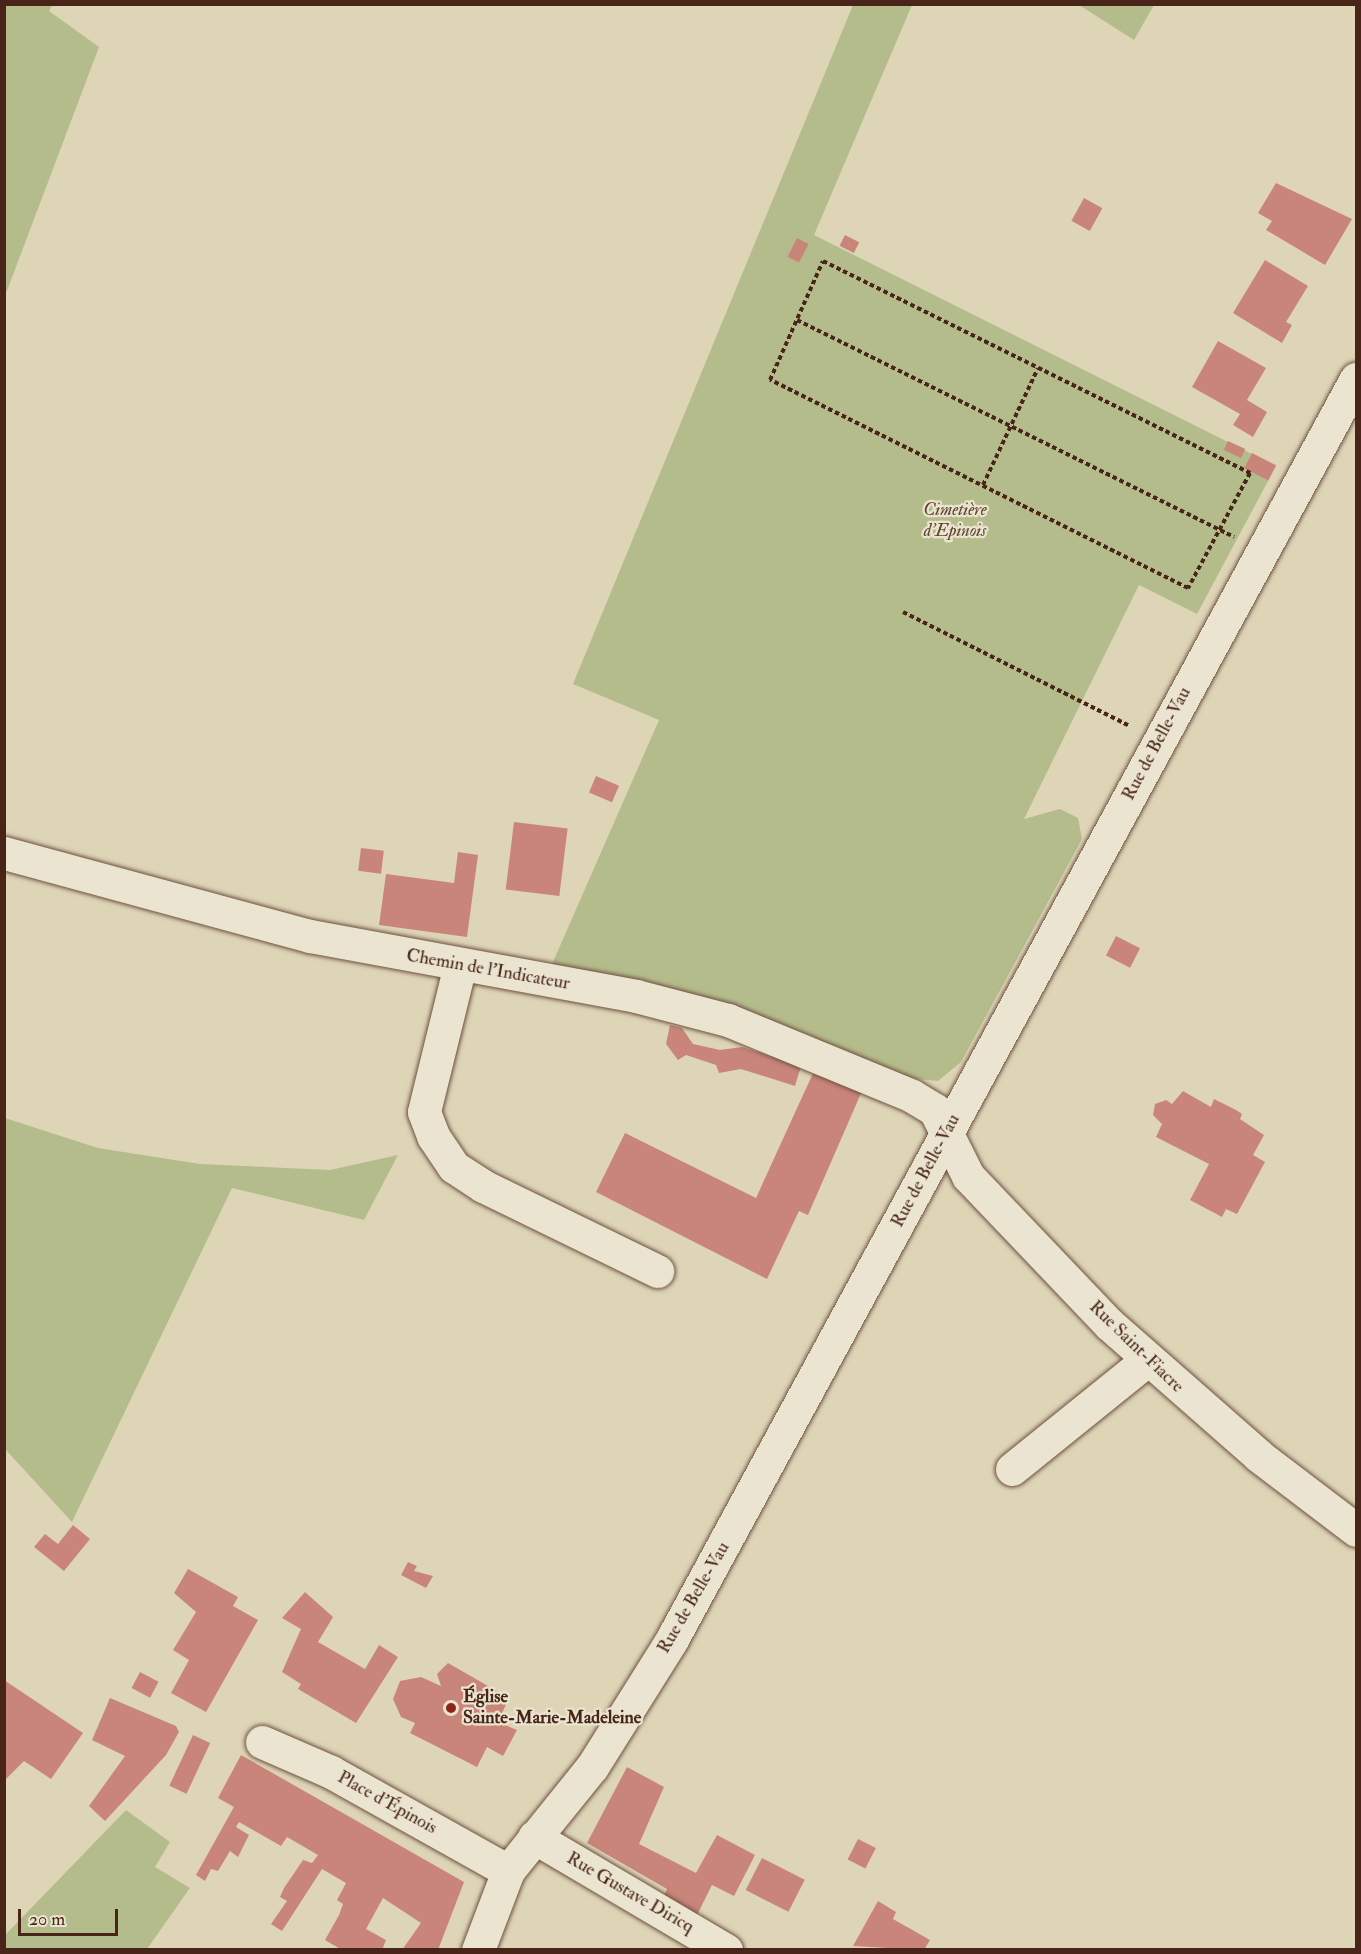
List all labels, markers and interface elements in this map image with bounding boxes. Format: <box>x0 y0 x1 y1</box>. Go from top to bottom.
park label: Cimetière d'Epinois <box>923 500 987 542</box>
street label: Rue de Belle-Vau <box>1118 684 1196 804</box>
street label: Chemin de l'Indicateur <box>405 945 571 995</box>
street label: Rue de Belle-Vau <box>887 1111 965 1231</box>
street label: Rue Saint-Fiacre <box>1084 1297 1188 1397</box>
street label: Rue de Belle-Vau <box>653 1538 735 1658</box>
place label: Église Sainte-Marie-Madeleine <box>463 1687 641 1730</box>
marker: Église Sainte-Marie-Madeleine <box>444 1701 458 1715</box>
street label: Place d'Épinois <box>334 1767 440 1839</box>
street label: Rue Gustave Diricq <box>563 1848 697 1938</box>
scale bar <box>21 1897 122 1935</box>
text: 20 m <box>29 1908 65 1931</box>

